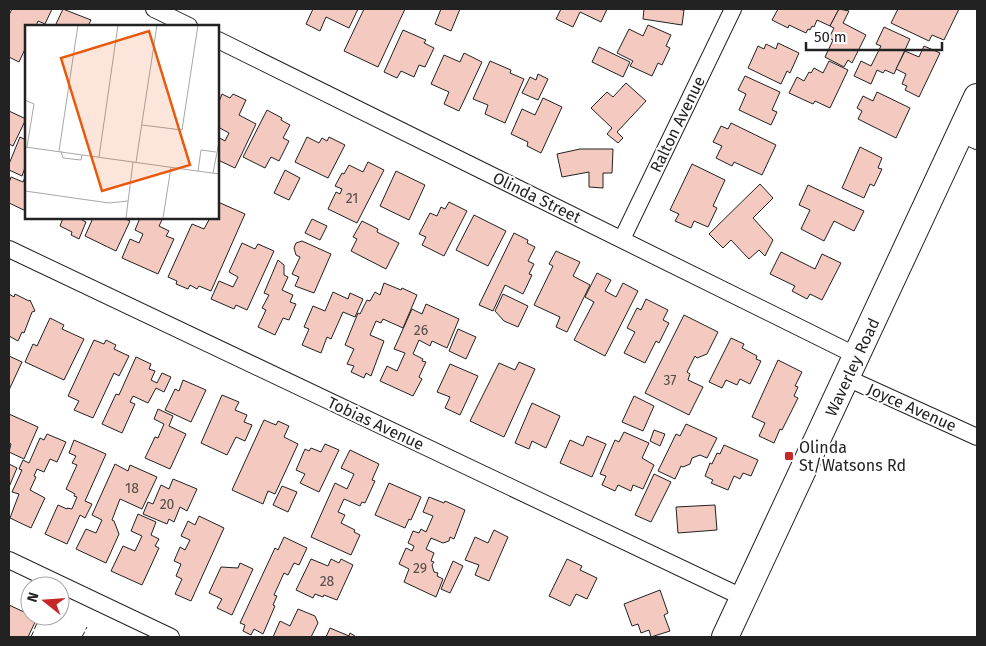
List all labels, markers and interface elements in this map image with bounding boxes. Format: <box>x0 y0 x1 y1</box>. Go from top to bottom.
scale bar <box>806 20 942 52</box>
inset map <box>25 25 219 219</box>
text: 50 m <box>814 28 847 46</box>
street label: Ralton Avenue <box>646 73 709 175</box>
street label: Olinda Street <box>490 168 584 227</box>
house number: 21 <box>346 190 358 207</box>
street label: Waverley Road <box>821 315 884 419</box>
house number: 26 <box>414 322 428 339</box>
house number: 37 <box>663 372 677 389</box>
street label: Joyce Avenue <box>864 379 959 436</box>
street label: Tobias Avenue <box>325 393 427 454</box>
place label: Olinda St/Watsons Rd <box>799 438 906 475</box>
marker: Olinda St/Watsons Rd <box>783 450 795 462</box>
house number: 18 <box>125 480 139 497</box>
house number: 20 <box>160 496 175 513</box>
house number: 29 <box>413 560 427 577</box>
house number: 28 <box>320 573 335 590</box>
north arrow <box>20 576 70 626</box>
text: N <box>24 590 43 604</box>

